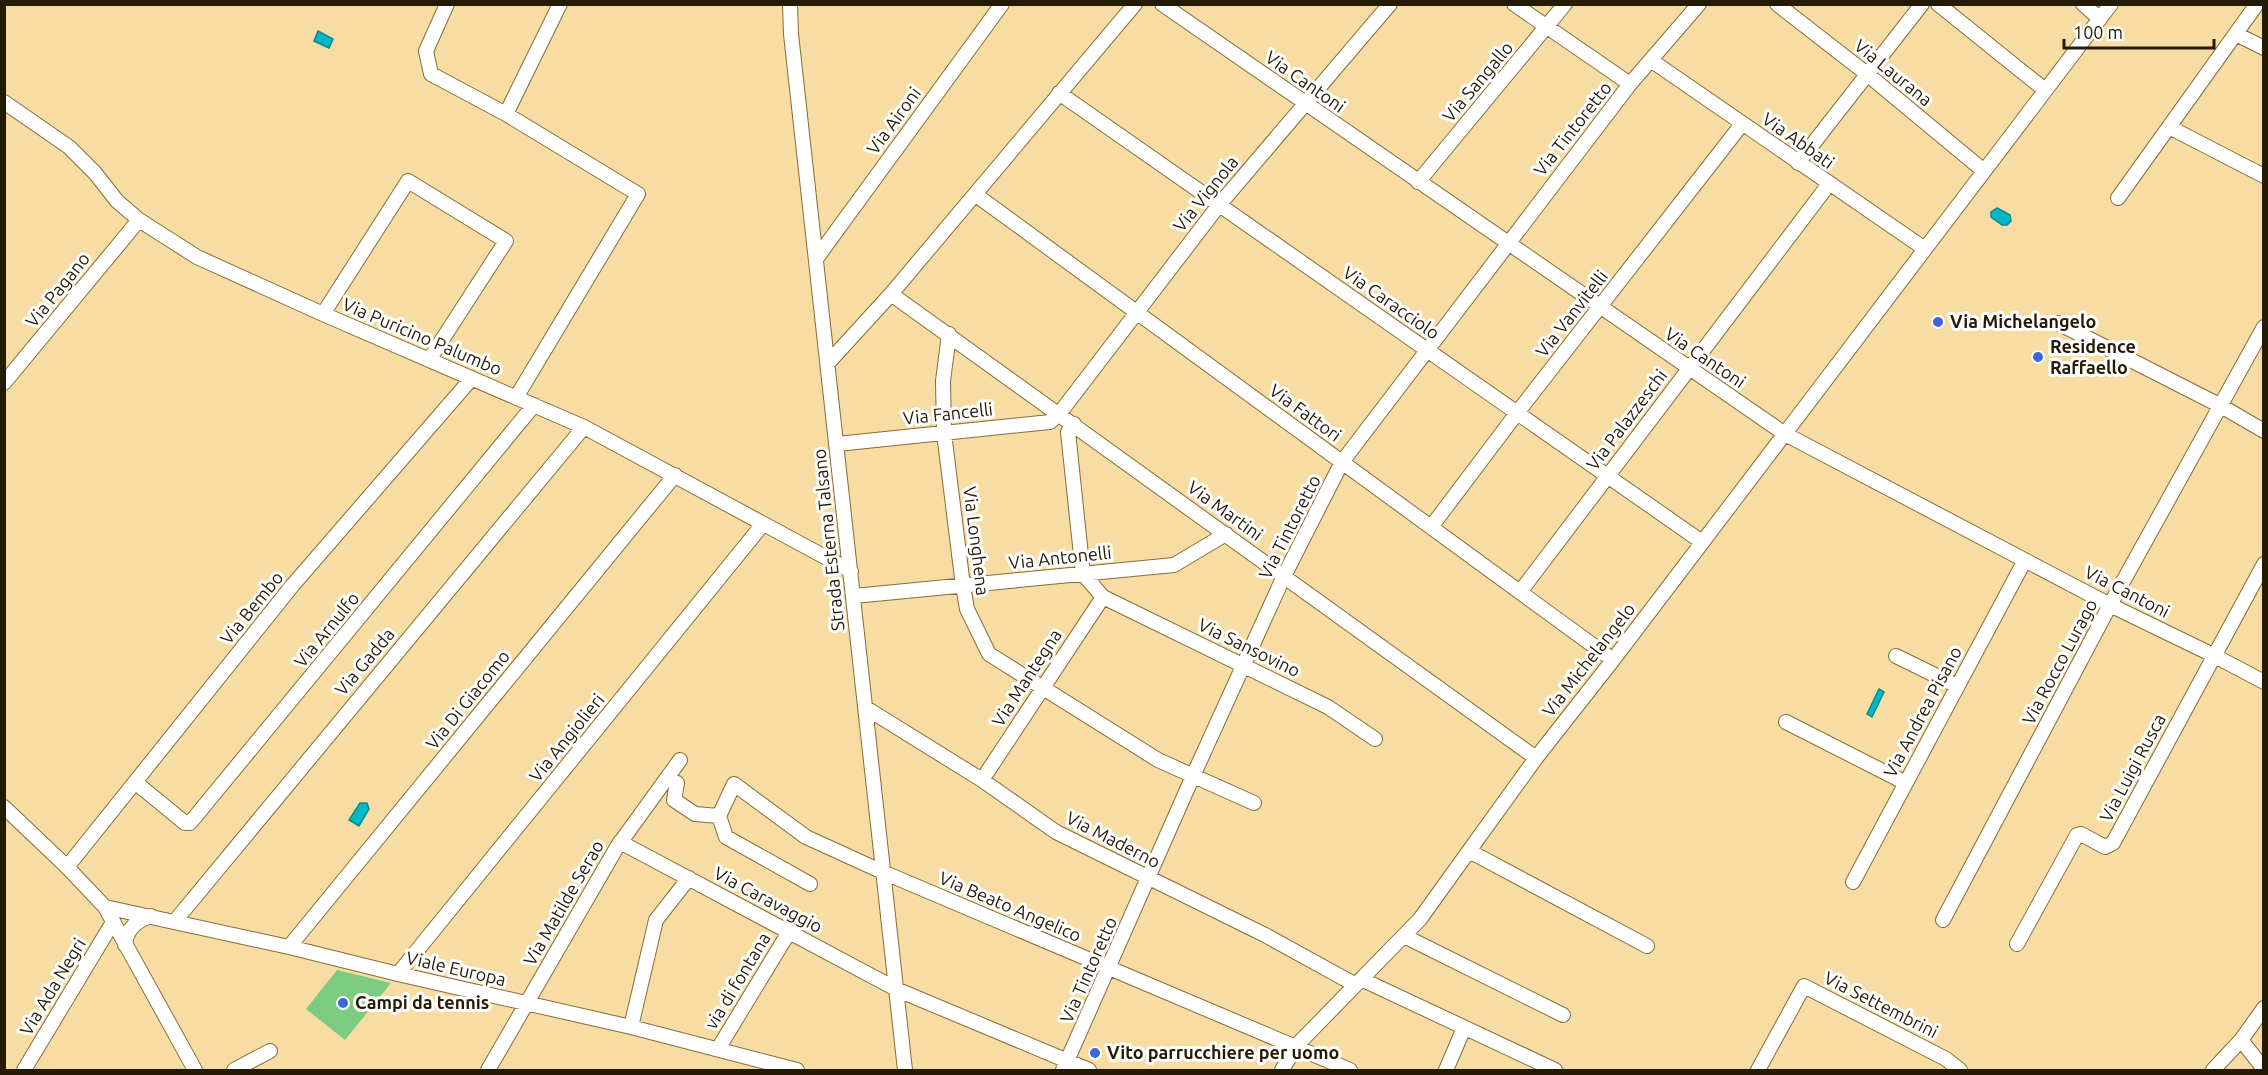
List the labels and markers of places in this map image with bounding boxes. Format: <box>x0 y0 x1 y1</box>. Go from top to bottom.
place label: Via Michelangelo <box>1950 311 2096 331</box>
marker: Via Michelangelo <box>1931 315 1945 329</box>
place label: Residence Raffaello <box>2050 336 2136 377</box>
marker: Residence Raffaello <box>2031 350 2045 364</box>
place label: Campi da tennis <box>355 992 489 1012</box>
marker: Campi da tennis <box>336 996 350 1010</box>
place label: Vito parrucchiere per uomo <box>1107 1042 1339 1062</box>
marker: Vito parrucchiere per uomo <box>1088 1046 1102 1060</box>

